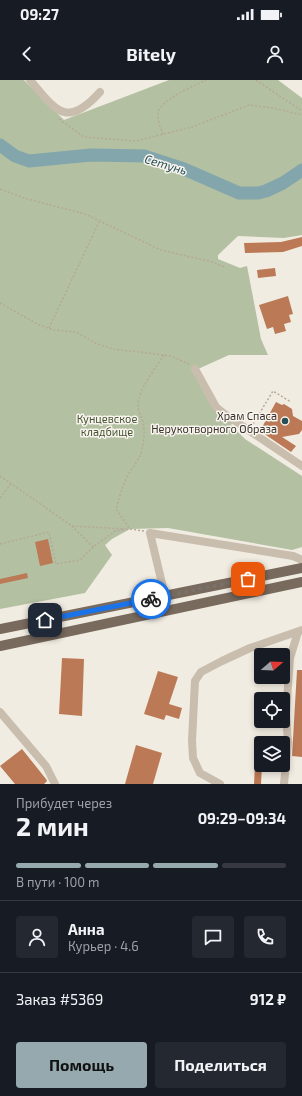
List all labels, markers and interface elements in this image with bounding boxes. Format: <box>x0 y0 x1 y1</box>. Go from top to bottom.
text: 09:27 <box>20 5 59 23</box>
icon: back <box>16 43 38 65</box>
text: Bitely <box>126 43 176 65</box>
icon: person <box>264 43 286 65</box>
water label: Сетунь <box>143 151 189 177</box>
place label: Храм Спаса Нерукотворного Образа <box>151 409 277 436</box>
park label: Кунцевское кладбище <box>77 412 137 438</box>
marker: Храм Спаса Нерукотворного Образа <box>280 416 290 426</box>
pin <box>231 562 265 596</box>
icon: bag <box>237 568 259 590</box>
courier <box>131 579 171 619</box>
icon: bike <box>140 588 162 610</box>
pin <box>28 603 62 637</box>
icon: home <box>34 609 56 631</box>
north arrow <box>254 648 290 684</box>
map controls <box>254 648 290 772</box>
button: locate <box>254 692 290 728</box>
button: layers <box>254 736 290 772</box>
text: Прибудет через <box>16 795 112 811</box>
text: 09:29–09:34 <box>198 809 286 827</box>
text: 2 мин <box>16 810 89 841</box>
text: В пути · 100 m <box>16 874 99 890</box>
button: person <box>16 916 58 958</box>
button: chat <box>192 916 234 958</box>
button: phone <box>244 916 286 958</box>
text: Анна <box>68 920 105 938</box>
text: Курьер · 4.6 <box>68 938 139 954</box>
text: Заказ #5369 <box>16 990 103 1008</box>
text: 912 ₽ <box>250 990 286 1008</box>
button: Помощь <box>16 1042 147 1088</box>
button: Поделиться <box>155 1042 286 1088</box>

